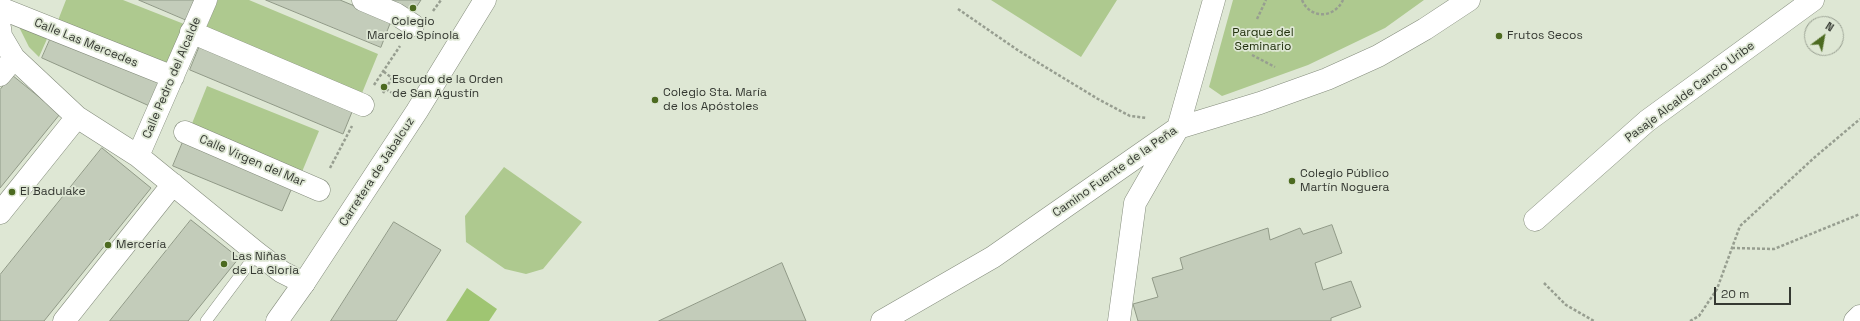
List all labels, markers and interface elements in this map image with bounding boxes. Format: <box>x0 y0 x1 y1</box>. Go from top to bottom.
marker: Colegio Marcelo Spínola <box>408 3 418 13</box>
street label: Calle Pedro del Alcalde <box>140 15 204 141</box>
place label: Colegio Marcelo Spínola <box>367 15 459 43</box>
street label: Calle Las Mercedes <box>32 16 140 70</box>
north arrow <box>1804 16 1844 56</box>
text: N <box>1823 19 1837 35</box>
park label: Parque del Seminario <box>1232 26 1294 54</box>
place label: Frutos Secos <box>1507 29 1583 43</box>
marker: Frutos Secos <box>1494 31 1504 41</box>
street label: Pasaje Alcalde Cancio Uribe <box>1622 39 1758 145</box>
place label: Escudo de la Orden de San Agustín <box>392 73 503 101</box>
marker: Escudo de la Orden de San Agustín <box>379 82 389 92</box>
place label: Colegio Sta. María de los Apóstoles <box>663 86 767 114</box>
marker: Colegio Sta. María de los Apóstoles <box>650 95 660 105</box>
street label: Carretera de Jabalcuz <box>336 115 418 229</box>
street label: Camino Fuente de la Peña <box>1050 124 1180 220</box>
street label: Calle Virgen del Mar <box>197 132 307 190</box>
place label: Colegio Público Martín Noguera <box>1300 167 1389 195</box>
marker: Colegio Público Martín Noguera <box>1287 176 1297 186</box>
place label: El Badulake <box>20 185 86 199</box>
marker: El Badulake <box>7 187 17 197</box>
place label: Mercería <box>116 238 166 252</box>
marker: Mercería <box>103 240 113 250</box>
place label: Las Niñas de La Gloria <box>232 250 299 278</box>
marker: Las Niñas de La Gloria <box>219 259 229 269</box>
scale bar <box>1716 279 1793 305</box>
text: 20 m <box>1721 286 1749 302</box>

